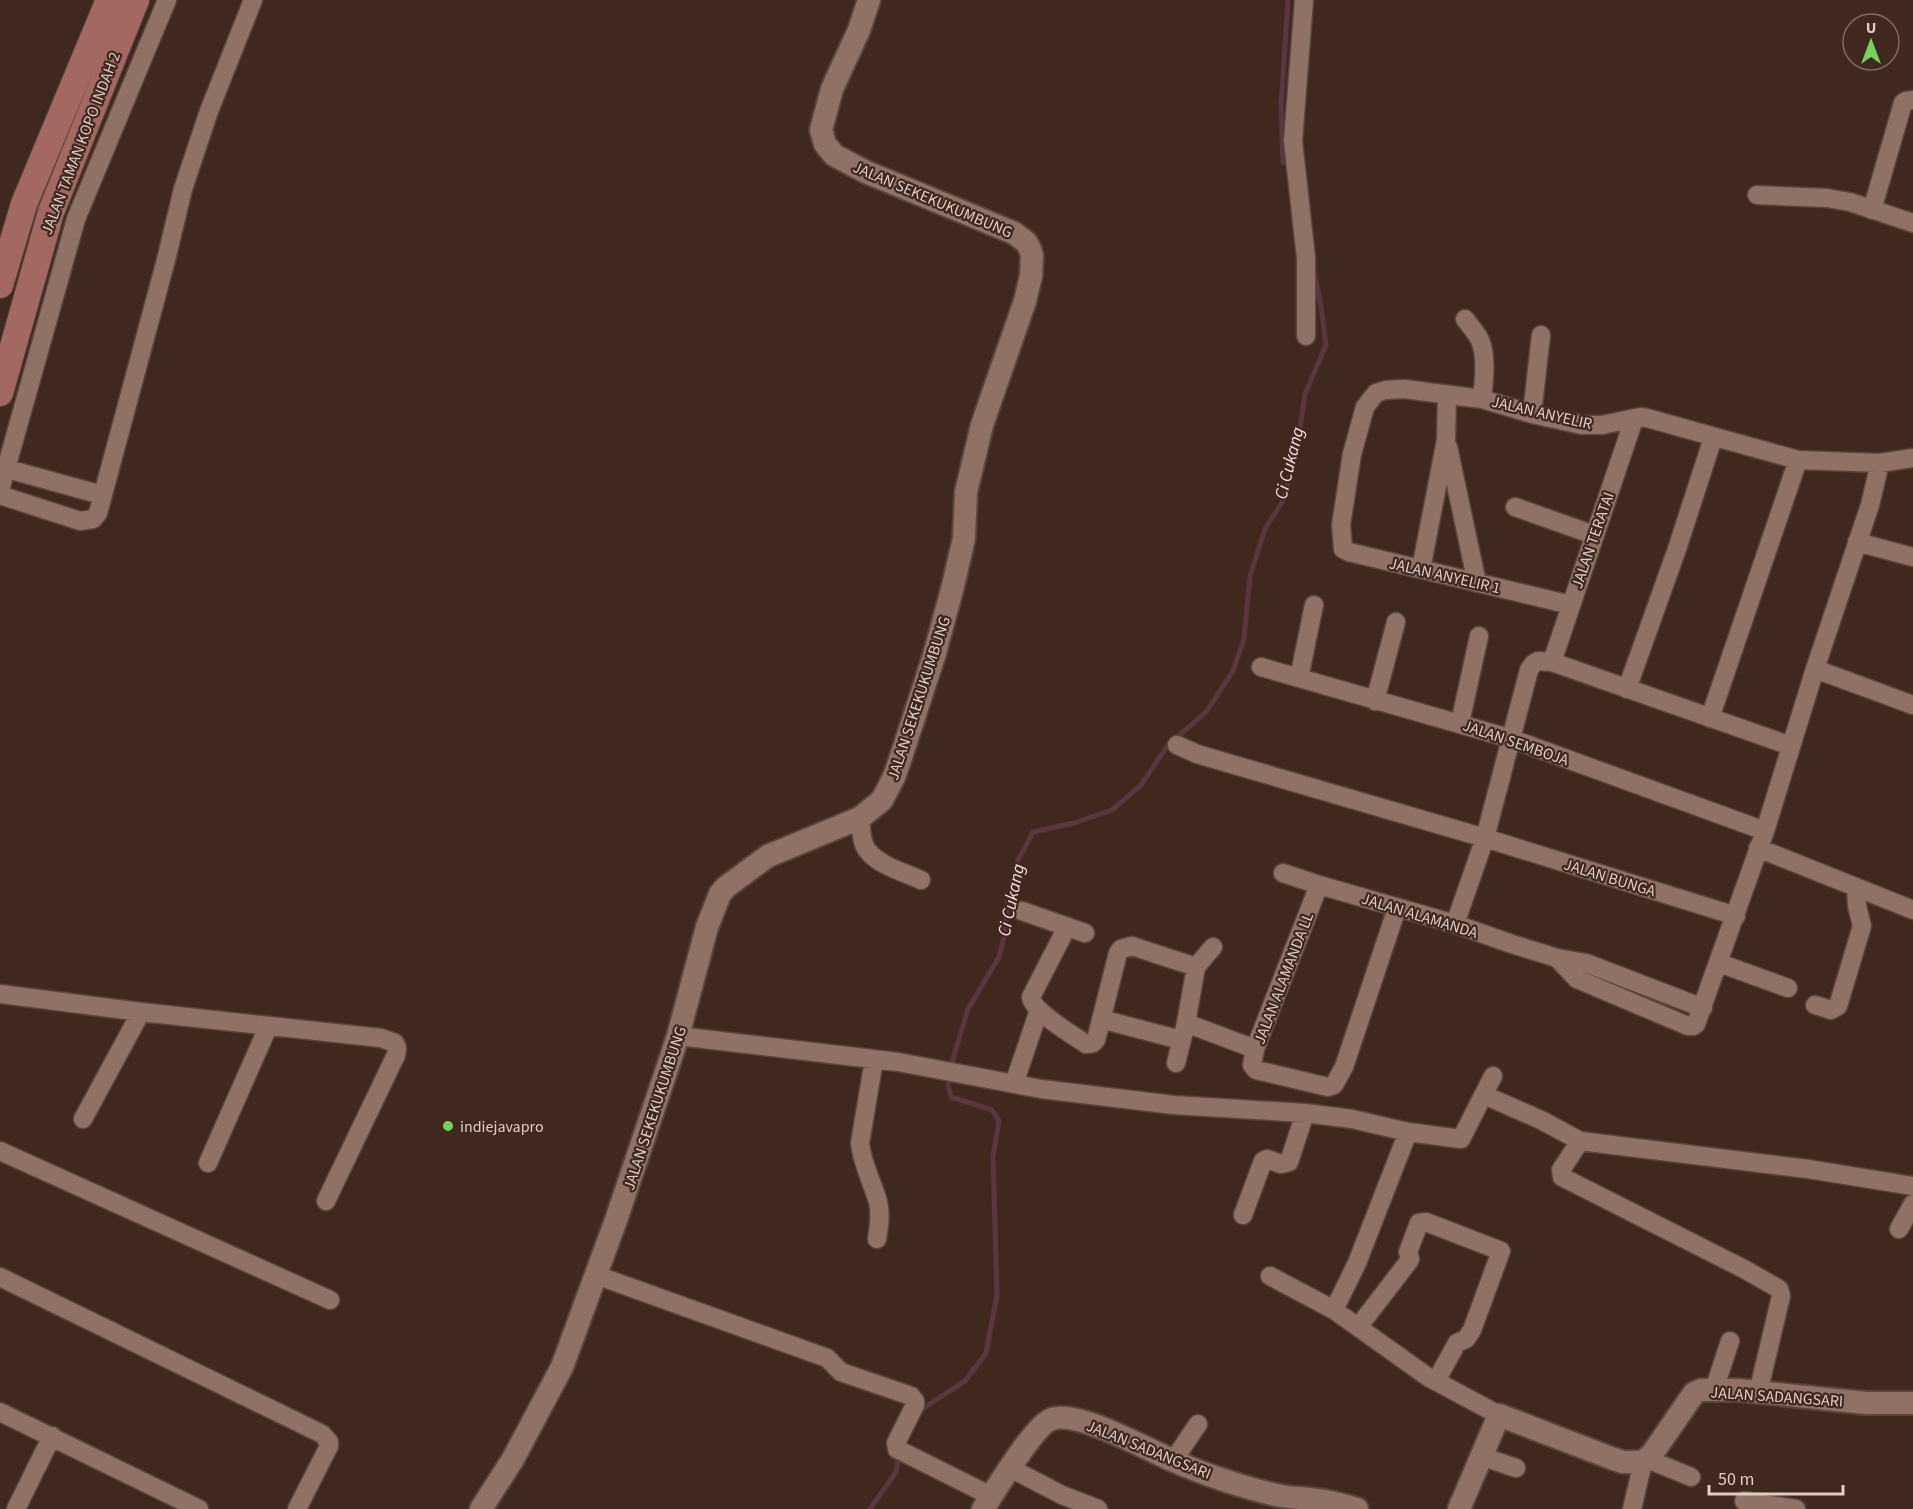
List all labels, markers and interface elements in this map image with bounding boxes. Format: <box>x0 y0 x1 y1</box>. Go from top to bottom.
north arrow <box>1841 12 1901 72</box>
text: U <box>1866 17 1876 39</box>
street label: JALAN TAMAN KOPO INDAH 2 <box>36 49 126 238</box>
street label: JALAN SEKEKUKUMBUNG <box>849 156 1016 244</box>
street label: JALAN ANYELIR <box>1489 391 1594 435</box>
water label: Ci Cukang <box>1268 424 1311 502</box>
street label: JALAN TERATAI <box>1566 489 1620 592</box>
street label: JALAN ANYELIR 1 <box>1387 552 1503 599</box>
street label: JALAN SEKEKUKUMBUNG <box>882 613 956 783</box>
street label: JALAN SEMBOJA <box>1460 715 1572 771</box>
street label: JALAN BUNGA <box>1561 854 1659 902</box>
water label: Ci Cukang <box>992 861 1031 939</box>
street label: JALAN ALAMANDA <box>1359 888 1481 944</box>
street label: JALAN ALAMANDA LL <box>1249 909 1319 1047</box>
street label: JALAN SEKEKUKUMBUNG <box>618 1023 692 1193</box>
place label: indiejavapro <box>460 1116 544 1138</box>
marker: indiejavapro <box>441 1119 455 1133</box>
street label: JALAN SADANGSARI <box>1710 1381 1844 1413</box>
street label: JALAN SADANGSARI <box>1083 1415 1214 1485</box>
scale bar <box>1709 1458 1842 1496</box>
text: 50 m <box>1718 1467 1754 1492</box>

